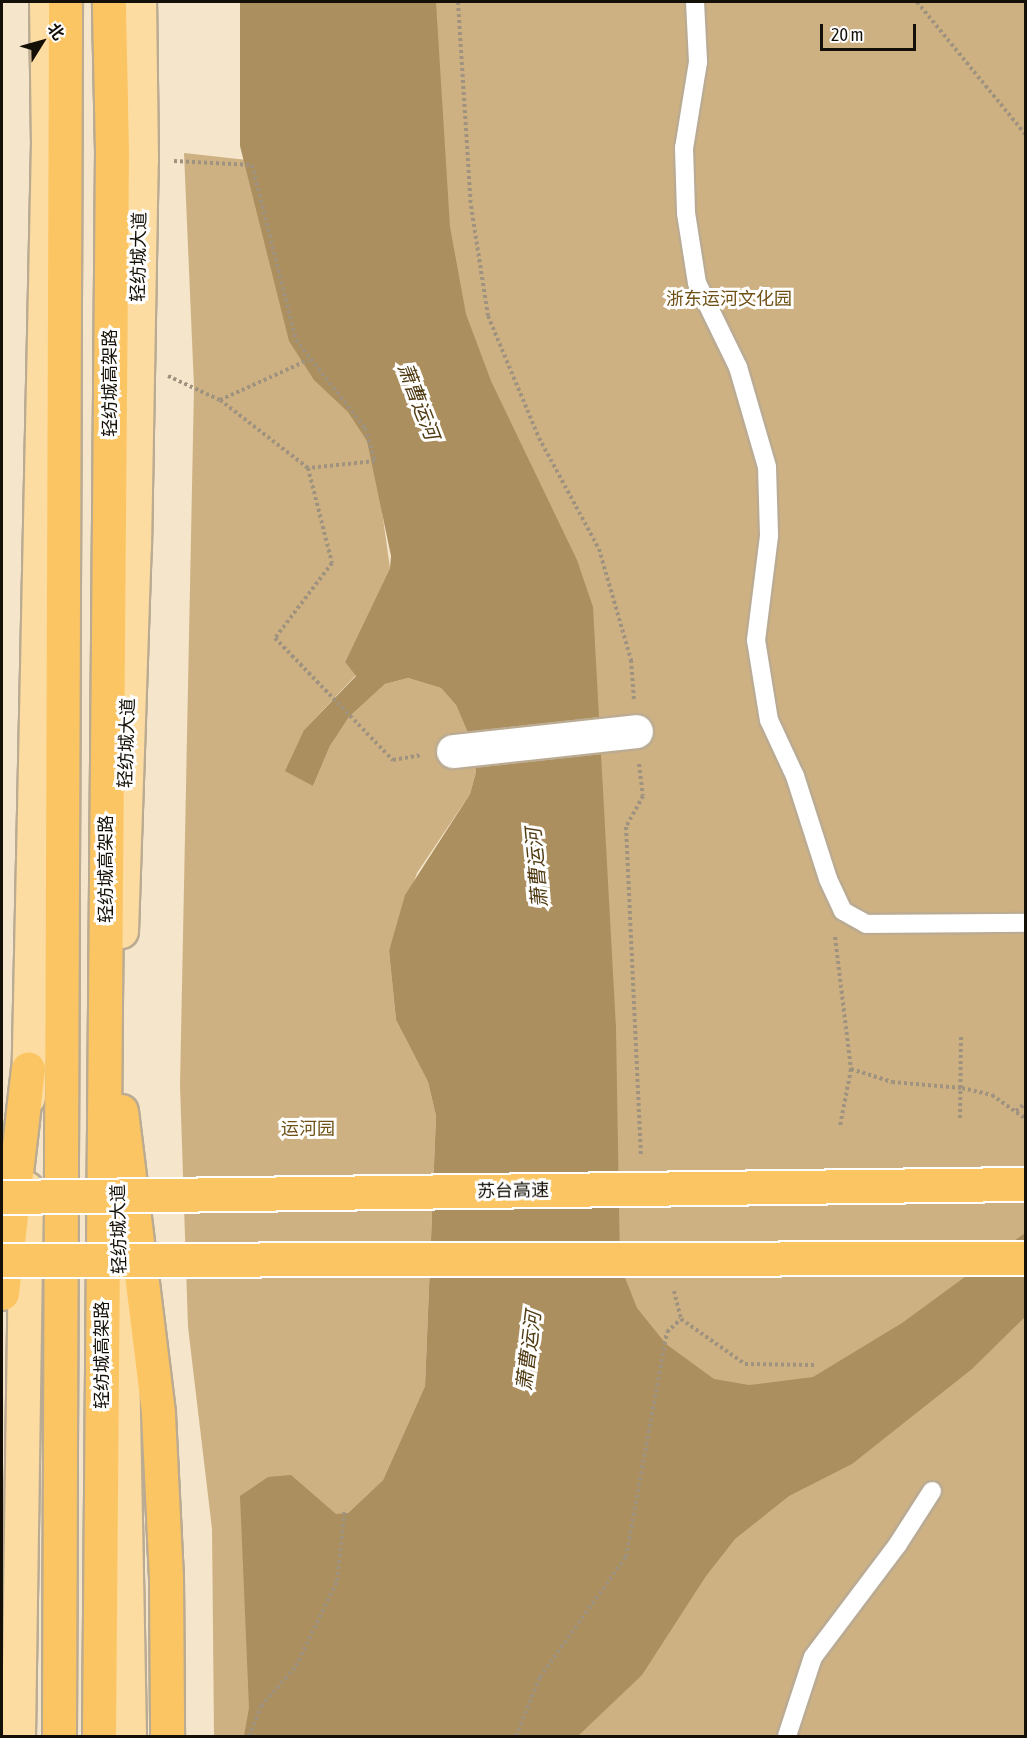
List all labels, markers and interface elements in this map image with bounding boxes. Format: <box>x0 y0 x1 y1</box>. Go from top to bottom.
north arrow <box>12 12 72 72</box>
scale bar <box>823 12 919 50</box>
text: 北 <box>44 19 68 43</box>
text: 20 m <box>831 24 863 45</box>
street label: 轻纺城大道 <box>127 212 151 302</box>
park label: 浙东运河文化园 <box>666 288 792 310</box>
street label: 轻纺城高架路 <box>99 329 121 437</box>
water label: 萧曹运河 <box>393 359 445 443</box>
street label: 轻纺城大道 <box>115 698 139 788</box>
street label: 轻纺城高架路 <box>95 815 117 923</box>
water label: 萧曹运河 <box>521 827 551 909</box>
park label: 运河园 <box>281 1118 335 1140</box>
street label: 苏台高速 <box>477 1180 549 1202</box>
street label: 轻纺城大道 <box>107 1184 131 1274</box>
street label: 轻纺城高架路 <box>91 1301 113 1409</box>
water label: 萧曹运河 <box>511 1310 545 1392</box>

